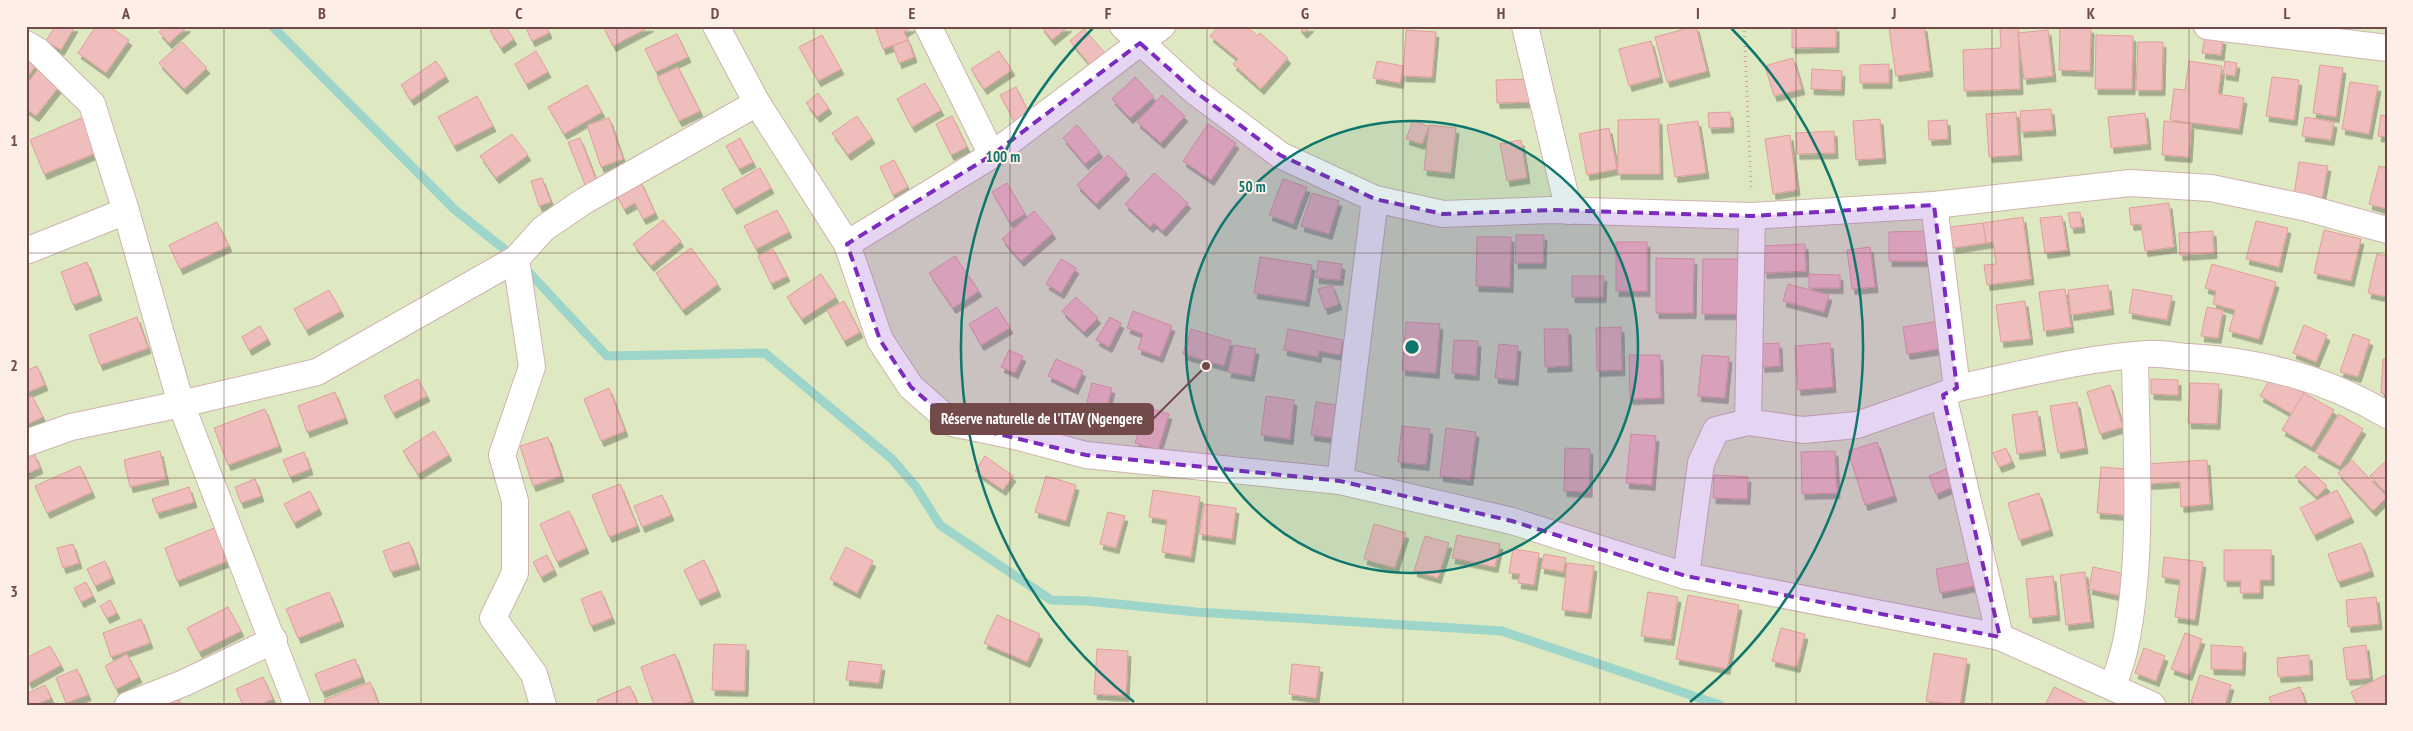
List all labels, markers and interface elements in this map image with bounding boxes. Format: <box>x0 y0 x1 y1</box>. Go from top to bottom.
text: A <box>121 3 131 23</box>
text: B <box>318 3 326 23</box>
text: C <box>515 3 523 23</box>
text: D <box>711 3 720 23</box>
text: E <box>909 3 916 23</box>
text: F <box>1105 3 1112 23</box>
text: G <box>1301 3 1309 23</box>
text: H <box>1497 3 1505 23</box>
text: I <box>1696 3 1700 23</box>
text: J <box>1891 3 1896 23</box>
text: K <box>2087 3 2096 23</box>
text: L <box>2284 3 2291 23</box>
text: 1 <box>10 130 18 150</box>
text: 100 m <box>986 147 1020 166</box>
text: 50 m <box>1238 177 1266 196</box>
centre of rings <box>1403 338 1421 356</box>
text: 2 <box>10 355 18 375</box>
callout: Réserve naturelle de l'ITAV (Ngengere <box>931 404 1153 434</box>
text: Réserve naturelle de l'ITAV (Ngengere <box>941 409 1143 428</box>
text: 3 <box>10 581 18 601</box>

